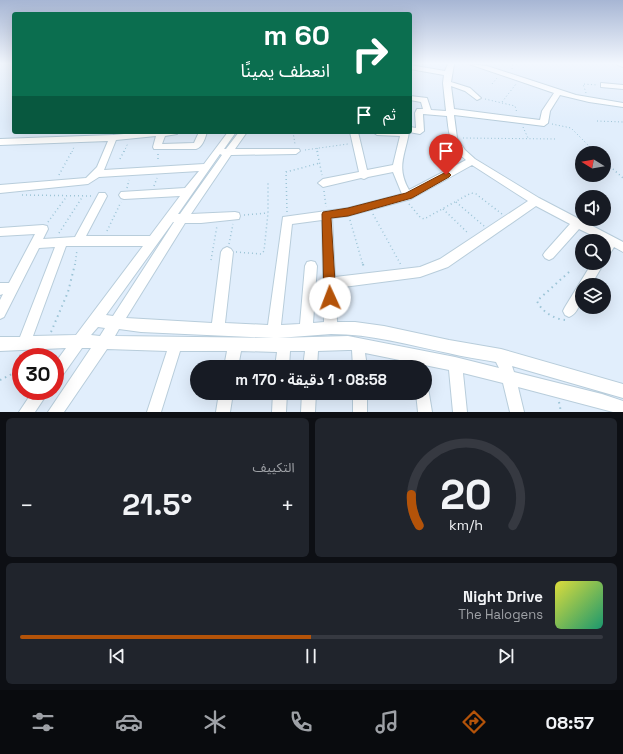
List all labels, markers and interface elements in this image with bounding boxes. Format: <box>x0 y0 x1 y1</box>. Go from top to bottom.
text: 60 m <box>264 17 330 53</box>
icon: right <box>344 28 396 80</box>
text: انعطف يمينًا <box>240 59 330 82</box>
icon: arrive <box>353 104 375 126</box>
text: ثم <box>383 105 396 124</box>
pin <box>429 134 463 175</box>
icon: arrive <box>435 140 457 162</box>
north arrow <box>575 146 611 182</box>
map controls <box>575 146 611 314</box>
button: sound <box>575 190 611 226</box>
button: search <box>575 234 611 270</box>
position arrow <box>309 277 351 319</box>
button: layers <box>575 278 611 314</box>
speed limit sign: 30 <box>12 348 64 400</box>
text: 08:58 · 1 دقيقة · 170 m <box>235 370 387 389</box>
text: التكييف <box>253 459 295 476</box>
text: 20 <box>440 467 492 520</box>
text: 21.5° <box>122 485 192 524</box>
text: − <box>20 491 34 519</box>
text: + <box>281 491 294 519</box>
text: km/h <box>449 515 483 533</box>
text: Night Drive <box>463 587 543 606</box>
text: The Halogens <box>458 606 543 623</box>
icon: previous <box>106 645 128 667</box>
icon: pause <box>300 645 322 667</box>
icon: next <box>495 645 517 667</box>
icon: filters <box>29 708 57 736</box>
icon: car <box>115 708 143 736</box>
icon: climate <box>201 708 229 736</box>
icon: phone <box>287 708 315 736</box>
icon: music <box>373 708 401 736</box>
icon: directions <box>460 708 488 736</box>
text: 08:57 <box>546 711 594 734</box>

